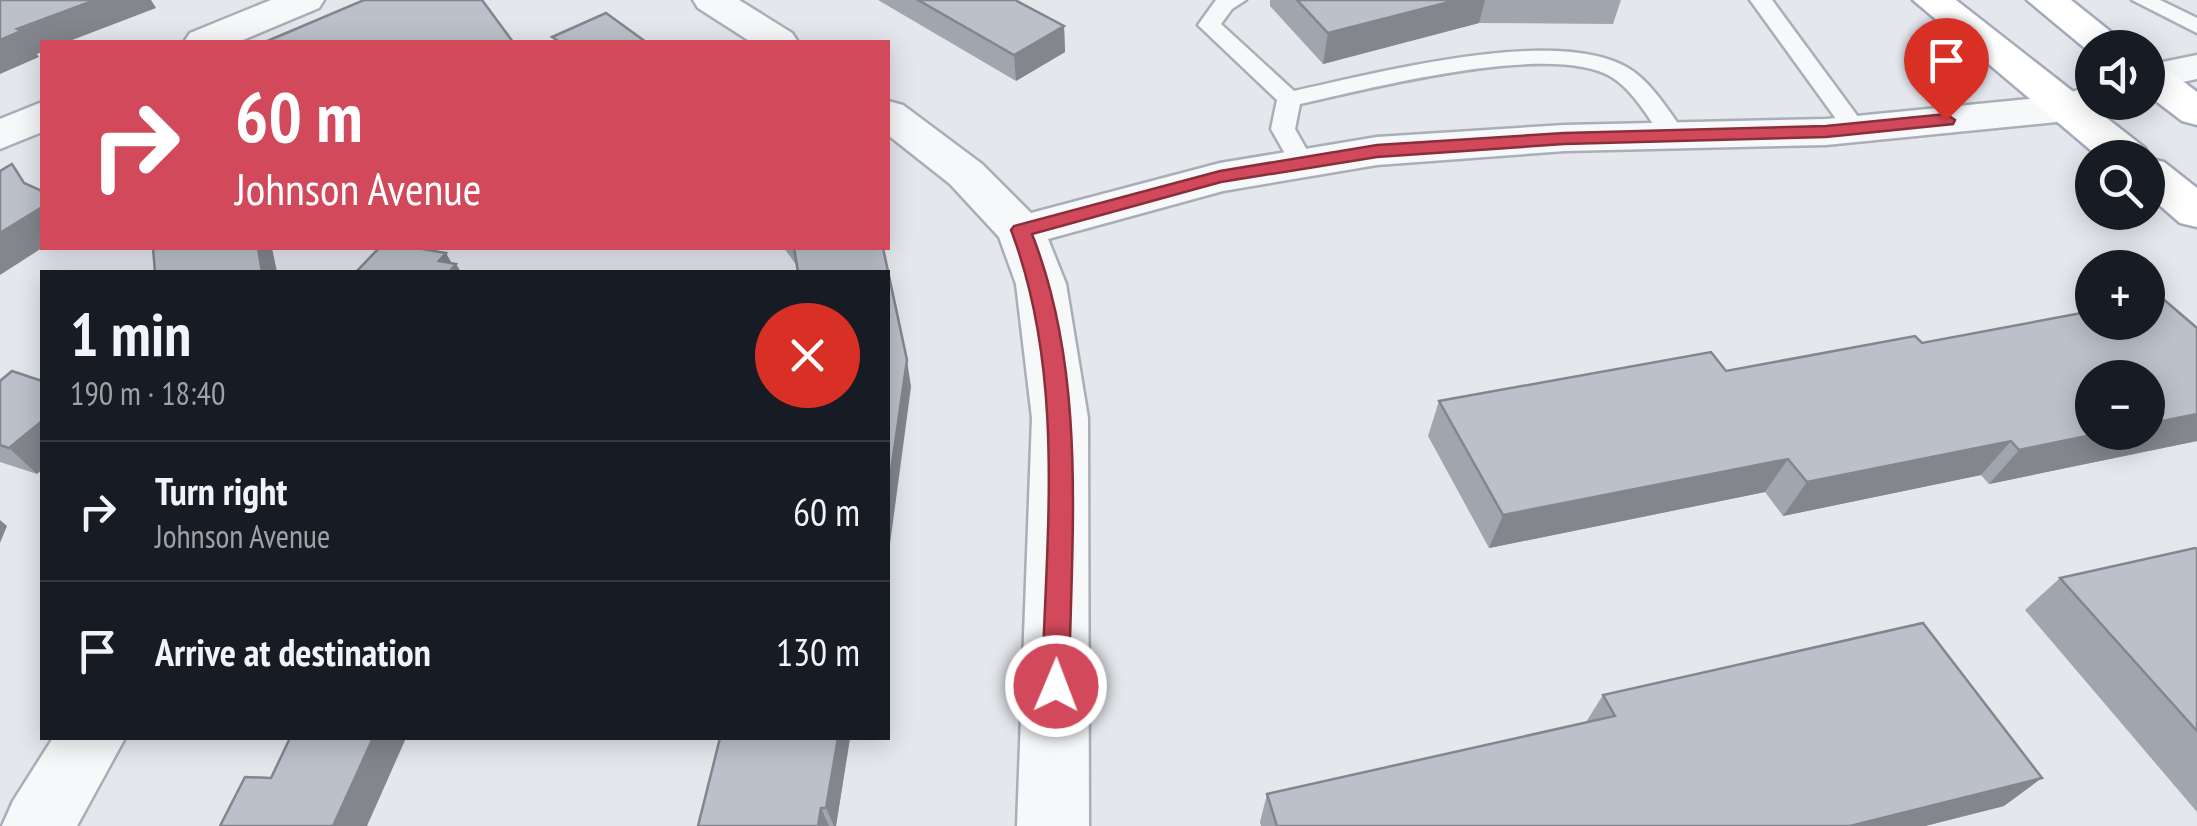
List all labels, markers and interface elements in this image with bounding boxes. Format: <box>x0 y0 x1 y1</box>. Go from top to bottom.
pin <box>1904 18 1989 121</box>
map controls <box>2075 30 2165 450</box>
button: sound <box>2075 30 2165 120</box>
icon: arrive <box>1919 33 1974 88</box>
text: 60 m <box>235 71 363 161</box>
icon: right <box>70 80 200 210</box>
button: search <box>2075 140 2165 230</box>
text: Johnson Avenue <box>235 159 481 217</box>
button: + <box>2075 250 2165 340</box>
text: 1 min <box>70 295 191 373</box>
button: close <box>755 303 860 408</box>
button: − <box>2075 360 2165 450</box>
text: 190 m · 18:40 <box>70 372 225 414</box>
text: Turn right <box>155 466 287 515</box>
icon: right <box>70 484 125 539</box>
text: 60 m <box>793 487 860 536</box>
text: Johnson Avenue <box>155 515 330 557</box>
icon: arrive <box>70 624 125 679</box>
text: Arrive at destination <box>155 627 431 676</box>
text: 130 m <box>776 627 860 676</box>
position arrow <box>1004 634 1108 738</box>

